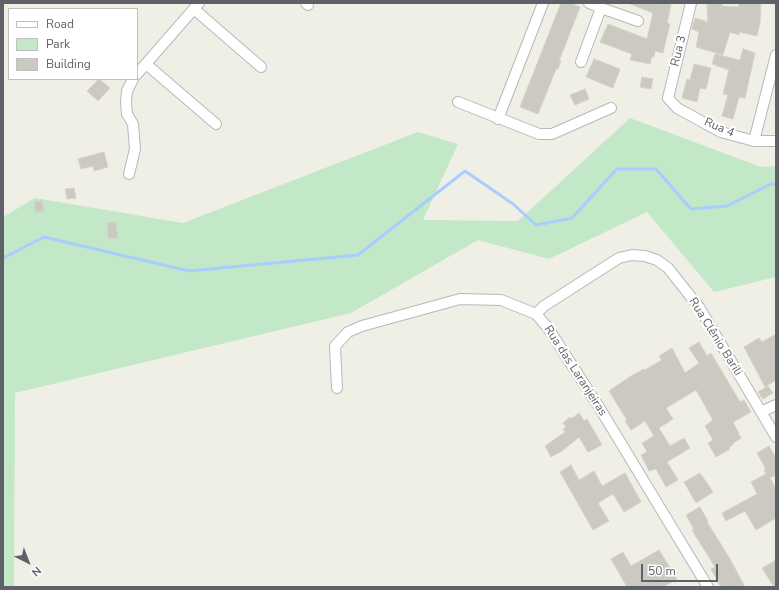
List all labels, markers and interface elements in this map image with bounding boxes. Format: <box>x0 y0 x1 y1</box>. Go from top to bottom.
legend <box>8 8 138 80</box>
text: Road <box>46 16 74 32</box>
street label: Rua 3 <box>668 34 690 68</box>
text: Park <box>46 36 70 52</box>
text: Building <box>46 56 91 72</box>
street label: Rua 4 <box>702 115 736 141</box>
street label: Rua Clênio Barili <box>685 295 745 379</box>
street label: Rua das Laranjeiras <box>540 323 610 419</box>
north arrow <box>8 542 48 582</box>
scale bar <box>643 556 720 582</box>
text: N <box>28 563 44 580</box>
text: 50 m <box>648 563 676 579</box>

